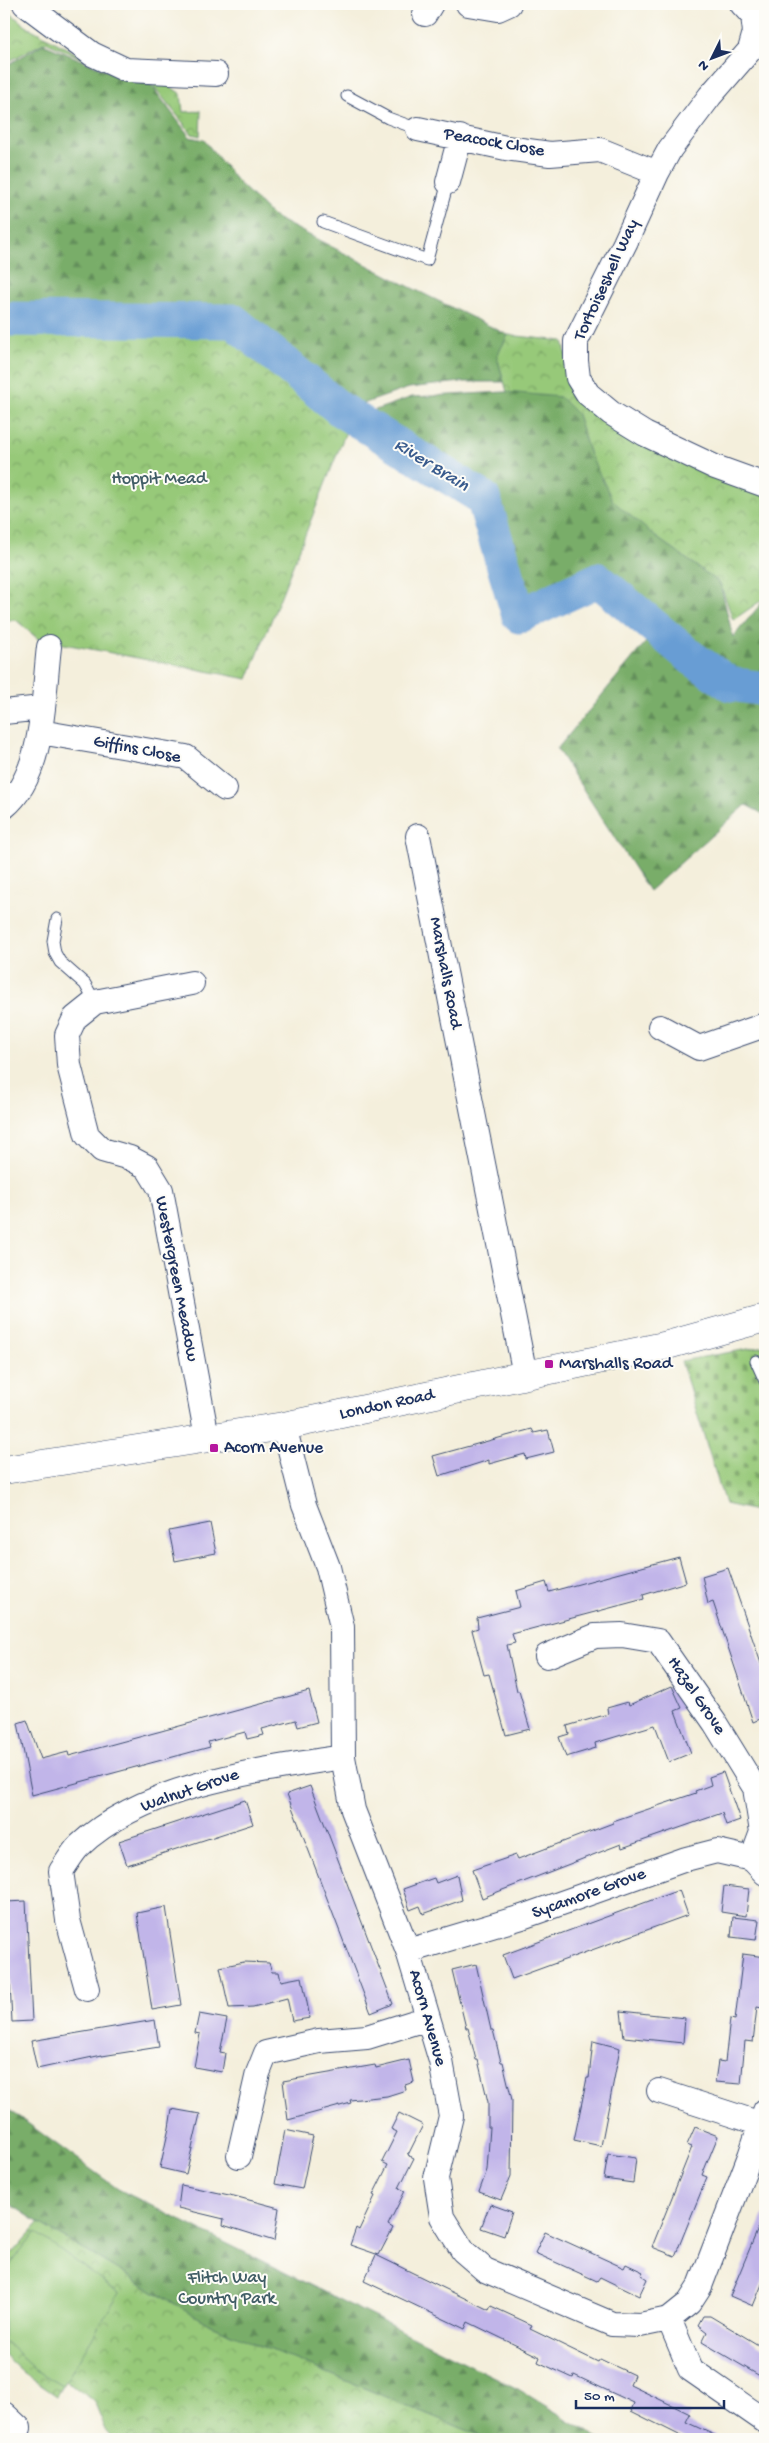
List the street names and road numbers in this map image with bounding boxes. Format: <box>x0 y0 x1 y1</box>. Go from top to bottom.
street label: Peacock Close <box>441 124 547 162</box>
street label: Tortoiseshell Way <box>569 216 644 345</box>
street label: Giffins Close <box>92 731 183 769</box>
street label: Marshalls Road <box>424 915 466 1032</box>
street label: Westergreen Meadow <box>150 1195 202 1363</box>
street label: London Road <box>338 1384 438 1425</box>
street label: Hazel Grove <box>662 1653 730 1740</box>
street label: Walnut Grove <box>138 1764 242 1818</box>
street label: Sycamore Grove <box>529 1863 649 1924</box>
street label: Acorn Avenue <box>403 1967 451 2069</box>

